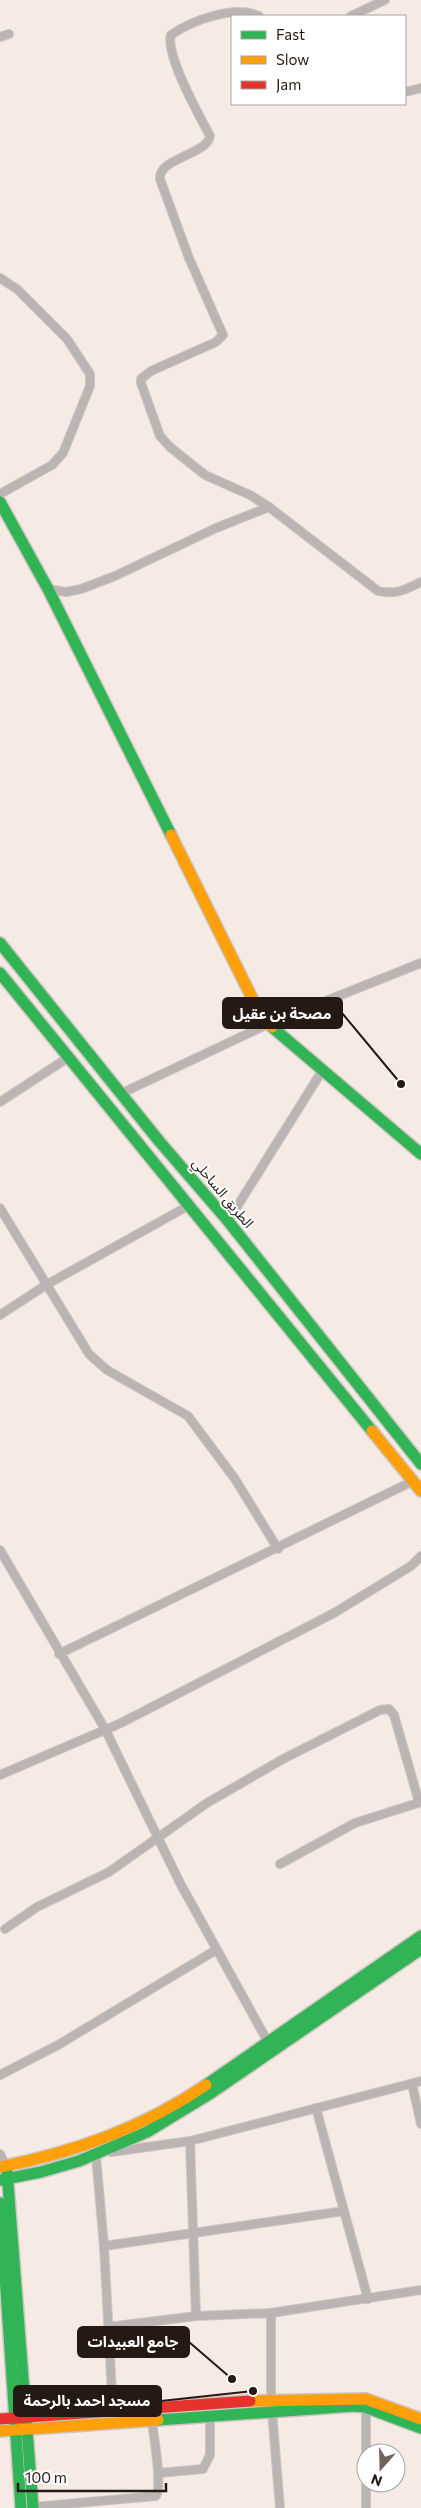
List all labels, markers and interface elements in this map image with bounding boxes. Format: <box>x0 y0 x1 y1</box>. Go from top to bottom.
legend <box>231 15 406 105</box>
text: Fast <box>276 25 305 43</box>
text: Slow <box>276 50 309 68</box>
text: Jam <box>276 75 301 93</box>
callout: مصحة بن عقيل <box>223 998 342 1028</box>
text: مصحة بن عقيل <box>233 1004 331 1023</box>
street label: الطريق الساحلي <box>187 1154 258 1233</box>
callout: جامع العبيدات <box>78 2327 189 2357</box>
text: جامع العبيدات <box>87 2332 179 2353</box>
callout: مسجد احمد بالرحمة <box>14 2386 161 2416</box>
text: مسجد احمد بالرحمة <box>24 2391 150 2410</box>
north arrow <box>356 2443 406 2493</box>
scale bar <box>18 2460 165 2492</box>
text: 100 m <box>25 2468 67 2486</box>
text: N <box>369 2471 384 2490</box>

